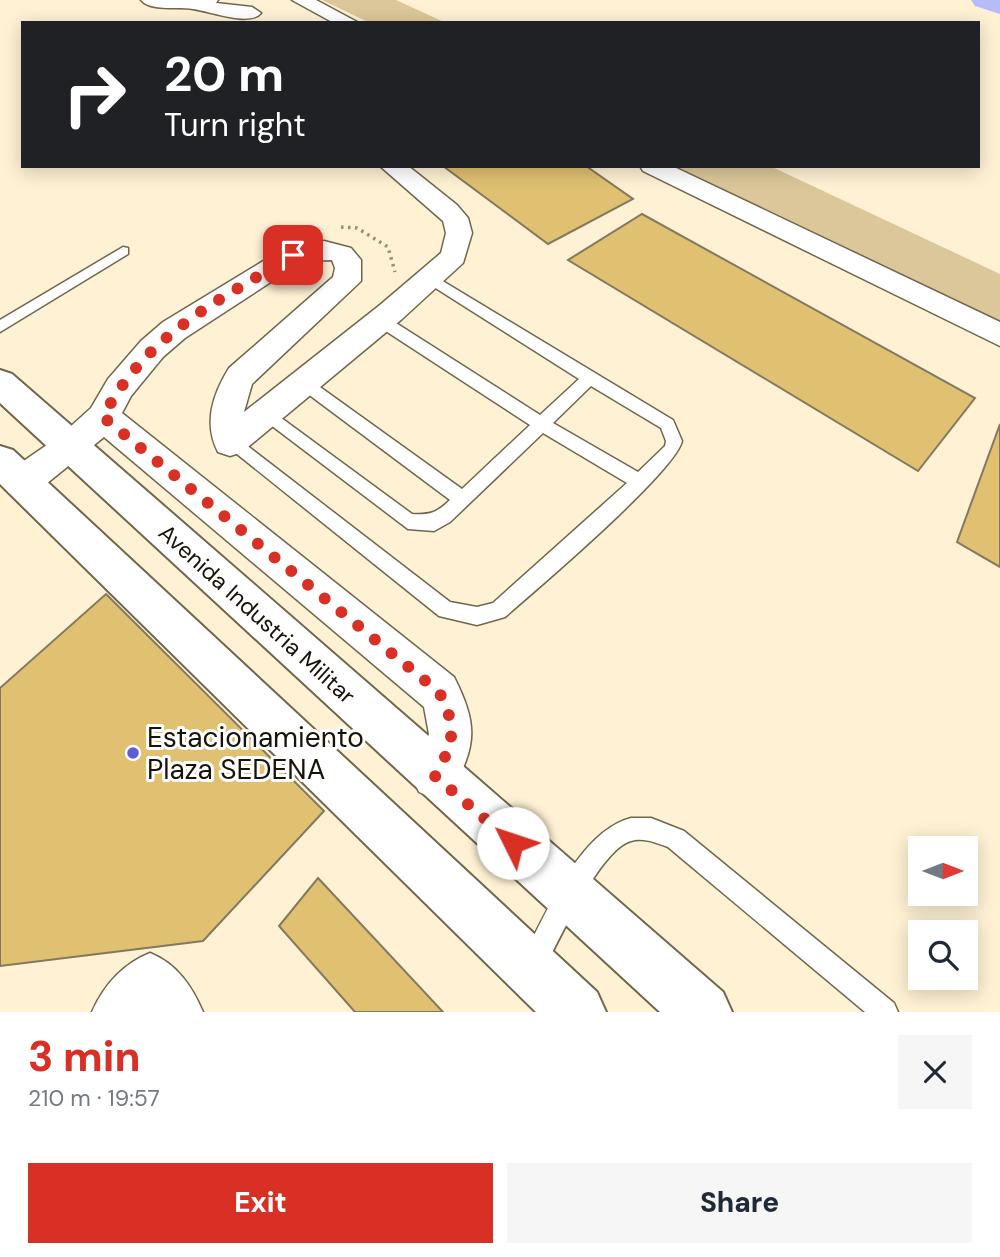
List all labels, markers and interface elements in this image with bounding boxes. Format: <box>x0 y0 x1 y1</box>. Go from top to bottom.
text: 20 m <box>164 42 284 106</box>
icon: right <box>49 49 140 140</box>
text: Turn right <box>164 104 306 146</box>
pin <box>263 225 323 285</box>
icon: arrive <box>274 236 312 274</box>
street label: Avenida Industria Militar <box>152 518 362 710</box>
place label: Estacionamiento Plaza SEDENA <box>147 719 364 788</box>
marker: Estacionamiento Plaza SEDENA <box>125 745 141 761</box>
position arrow <box>476 806 550 880</box>
north arrow <box>908 836 978 906</box>
map controls <box>908 836 978 990</box>
button: search <box>908 920 978 990</box>
text: 3 min <box>28 1029 141 1084</box>
button: close <box>898 1035 972 1109</box>
text: 210 m · 19:57 <box>28 1083 160 1113</box>
button: Exit <box>28 1163 493 1243</box>
button: Share <box>507 1163 972 1243</box>

